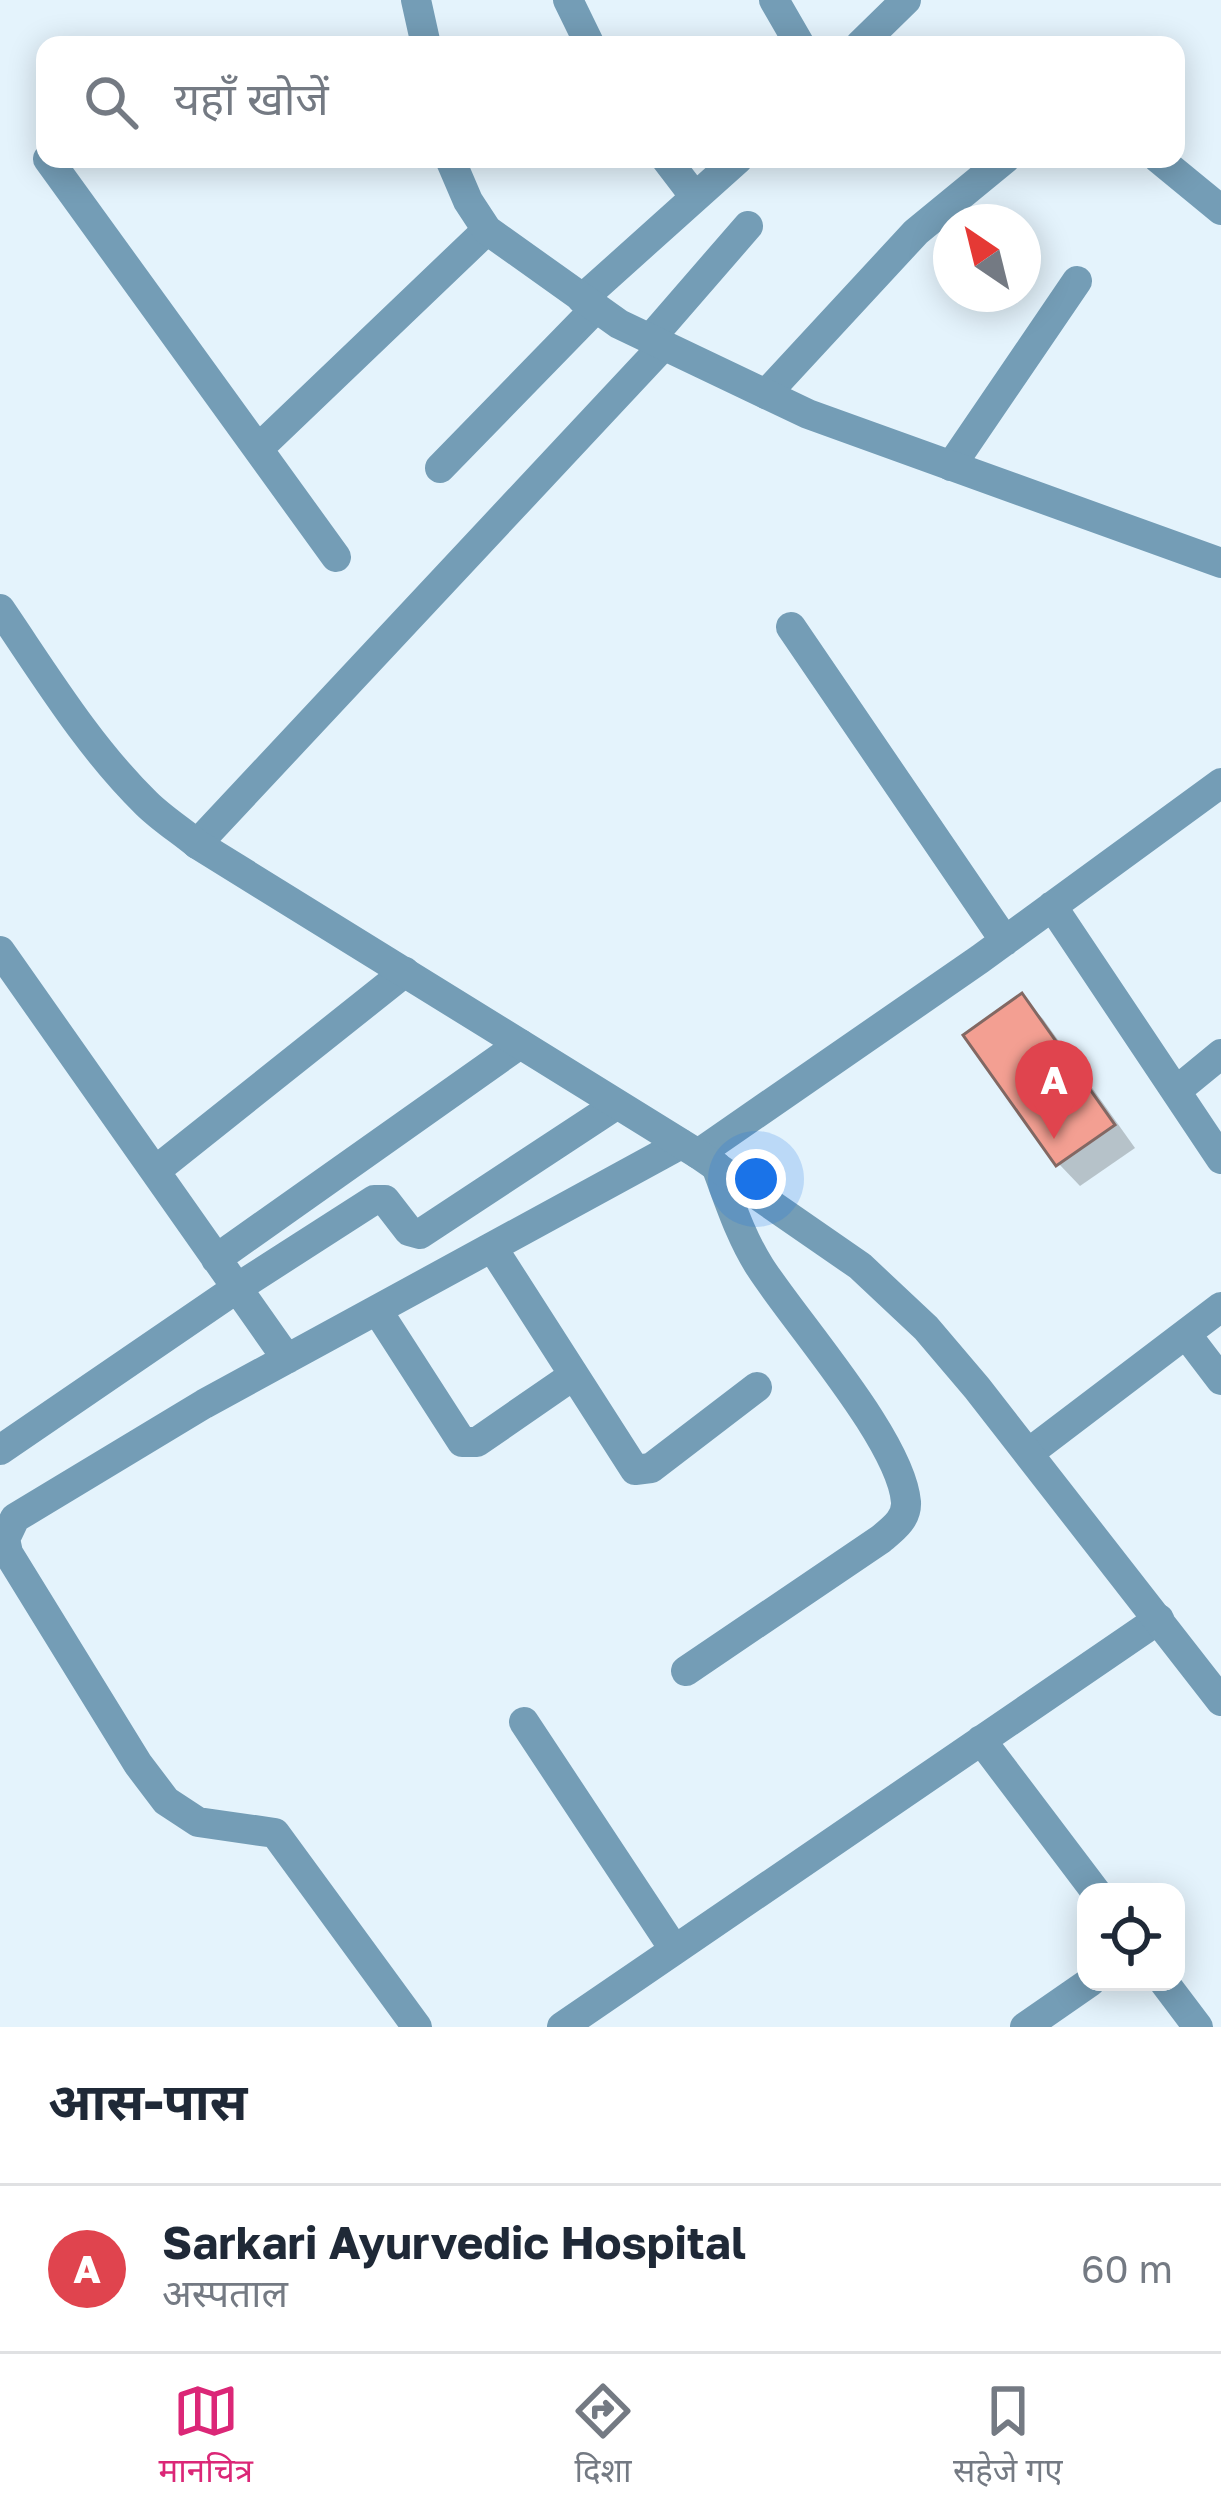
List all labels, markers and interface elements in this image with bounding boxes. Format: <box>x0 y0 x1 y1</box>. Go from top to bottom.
search box <box>36 36 1185 168</box>
icon: search <box>78 69 144 135</box>
text: यहाँ खोजें <box>174 71 329 125</box>
north arrow <box>933 204 1041 312</box>
pin: A <box>1015 1040 1093 1139</box>
your location <box>726 1149 786 1209</box>
map controls <box>1077 1883 1185 1991</box>
button: locate <box>1077 1883 1185 1991</box>
text: आस-पास <box>48 2070 247 2131</box>
text: Sarkari Ayurvedic Hospital <box>162 2215 746 2269</box>
text: A <box>73 2245 101 2292</box>
text: 60 m <box>1081 2245 1173 2292</box>
text: अस्पताल <box>162 2269 288 2316</box>
tab: मानचित्र <box>159 2378 253 2495</box>
tab: दिशा <box>570 2378 636 2495</box>
tab: सहेजे गए <box>953 2378 1062 2495</box>

